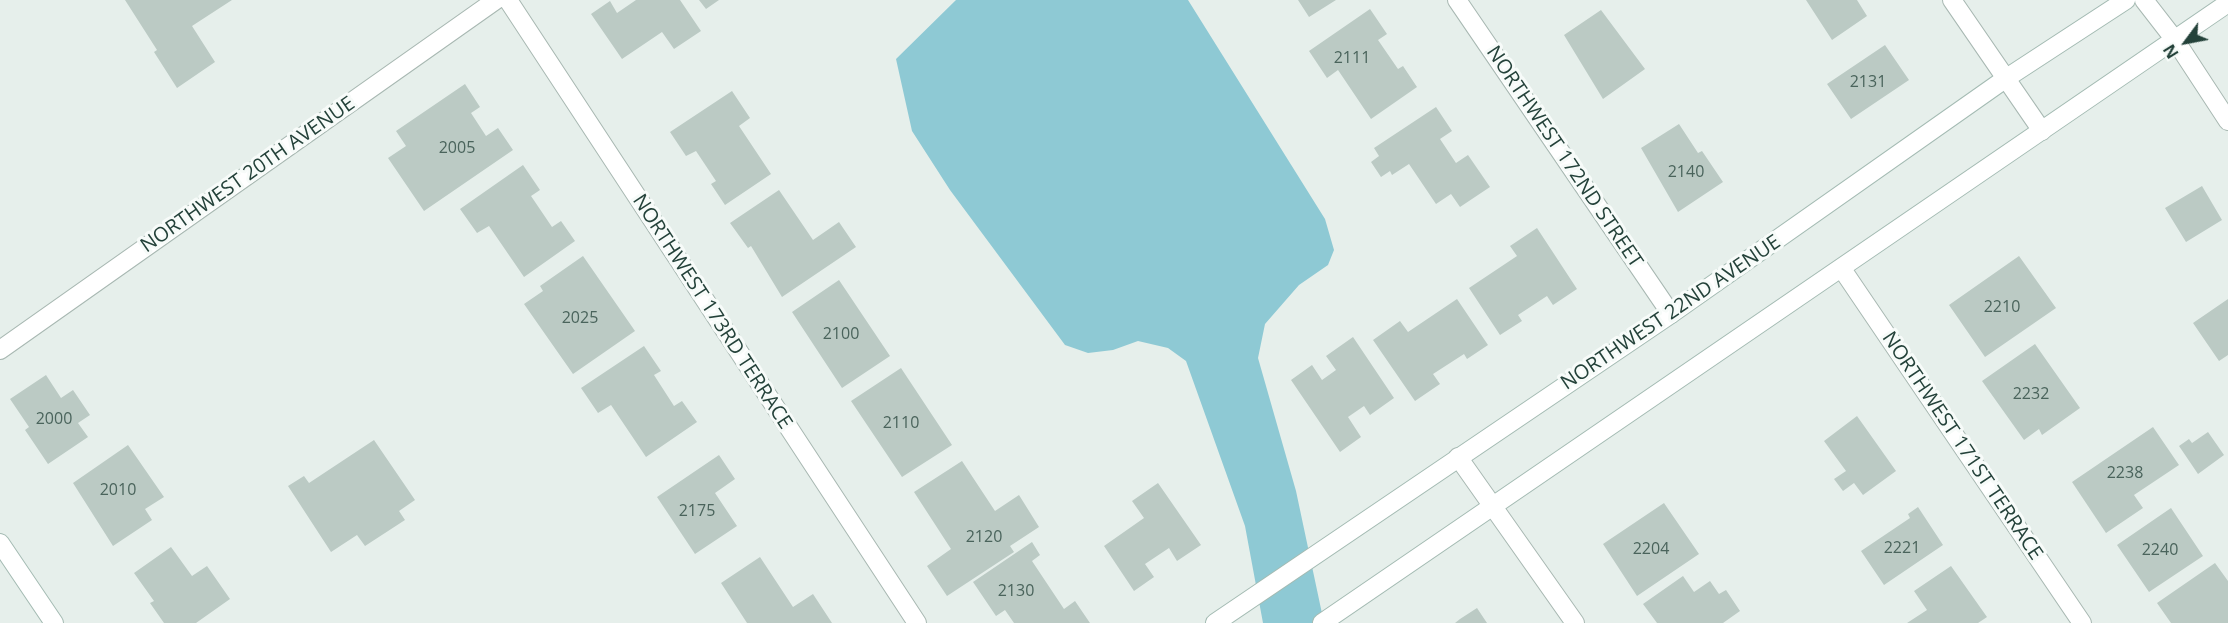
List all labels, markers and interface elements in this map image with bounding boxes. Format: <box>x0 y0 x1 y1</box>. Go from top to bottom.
north arrow <box>2156 12 2216 72</box>
text: N <box>2158 40 2184 63</box>
street label: NORTHWEST 172ND STREET <box>1481 42 1647 272</box>
house number: 2111 <box>1334 48 1370 68</box>
house number: 2131 <box>1850 72 1886 92</box>
street label: NORTHWEST 20TH AVENUE <box>136 92 360 258</box>
house number: 2005 <box>439 138 475 158</box>
house number: 2140 <box>1668 162 1704 182</box>
street label: NORTHWEST 173RD TERRACE <box>627 190 797 434</box>
street label: NORTHWEST 22ND AVENUE <box>1557 230 1785 396</box>
house number: 2210 <box>1984 297 2020 317</box>
house number: 2025 <box>562 308 598 328</box>
house number: 2100 <box>823 324 859 344</box>
street label: NORTHWEST 171ST TERRACE <box>1877 327 2047 565</box>
house number: 2232 <box>2013 384 2049 404</box>
house number: 2000 <box>36 409 72 429</box>
house number: 2110 <box>883 413 919 433</box>
house number: 2238 <box>2107 463 2143 483</box>
house number: 2010 <box>100 480 136 500</box>
house number: 2175 <box>679 501 715 521</box>
house number: 2120 <box>966 527 1002 547</box>
house number: 2221 <box>1884 538 1920 558</box>
house number: 2204 <box>1633 539 1669 559</box>
house number: 2240 <box>2142 540 2178 560</box>
house number: 2130 <box>998 581 1034 601</box>

